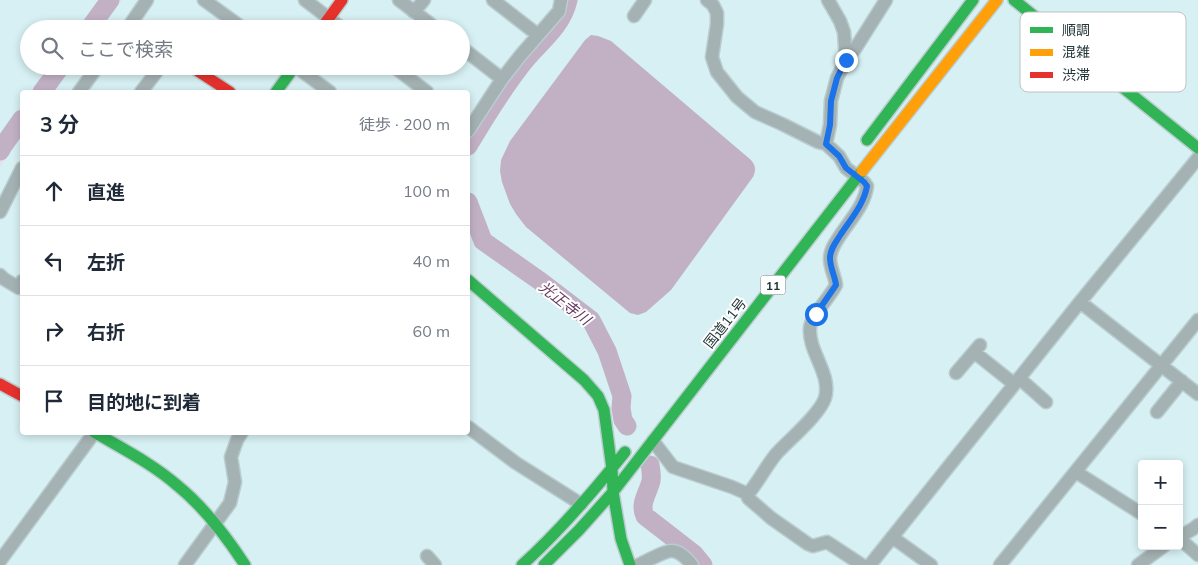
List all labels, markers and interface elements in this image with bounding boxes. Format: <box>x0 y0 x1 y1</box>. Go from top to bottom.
legend <box>1020 12 1186 92</box>
search box <box>20 20 470 75</box>
text: 順調 <box>1062 21 1090 39</box>
icon: search <box>38 34 66 62</box>
text: ここで検索 <box>78 37 173 61</box>
text: 混雑 <box>1062 43 1090 61</box>
route end <box>835 49 858 72</box>
text: 渋滞 <box>1062 66 1090 84</box>
text: 3 分 <box>40 111 79 137</box>
text: 徒歩 · 200 m <box>359 114 450 134</box>
icon: ahead <box>40 177 68 205</box>
text: 直進 <box>87 180 125 204</box>
text: 100 m <box>403 181 450 201</box>
icon: left <box>40 247 68 275</box>
text: 左折 <box>87 250 125 274</box>
text: 40 m <box>413 251 450 271</box>
road number: 11 <box>760 276 786 294</box>
water label: 光正寺川 <box>536 277 596 330</box>
street label: 国道11号 <box>700 294 750 352</box>
route start <box>805 303 828 326</box>
icon: right <box>40 317 68 345</box>
text: 右折 <box>87 320 125 344</box>
text: 60 m <box>413 321 450 341</box>
icon: arrive <box>40 387 68 415</box>
text: 目的地に到着 <box>87 390 201 414</box>
map controls <box>1138 460 1183 550</box>
button: + <box>1138 460 1183 505</box>
button: − <box>1138 505 1183 550</box>

